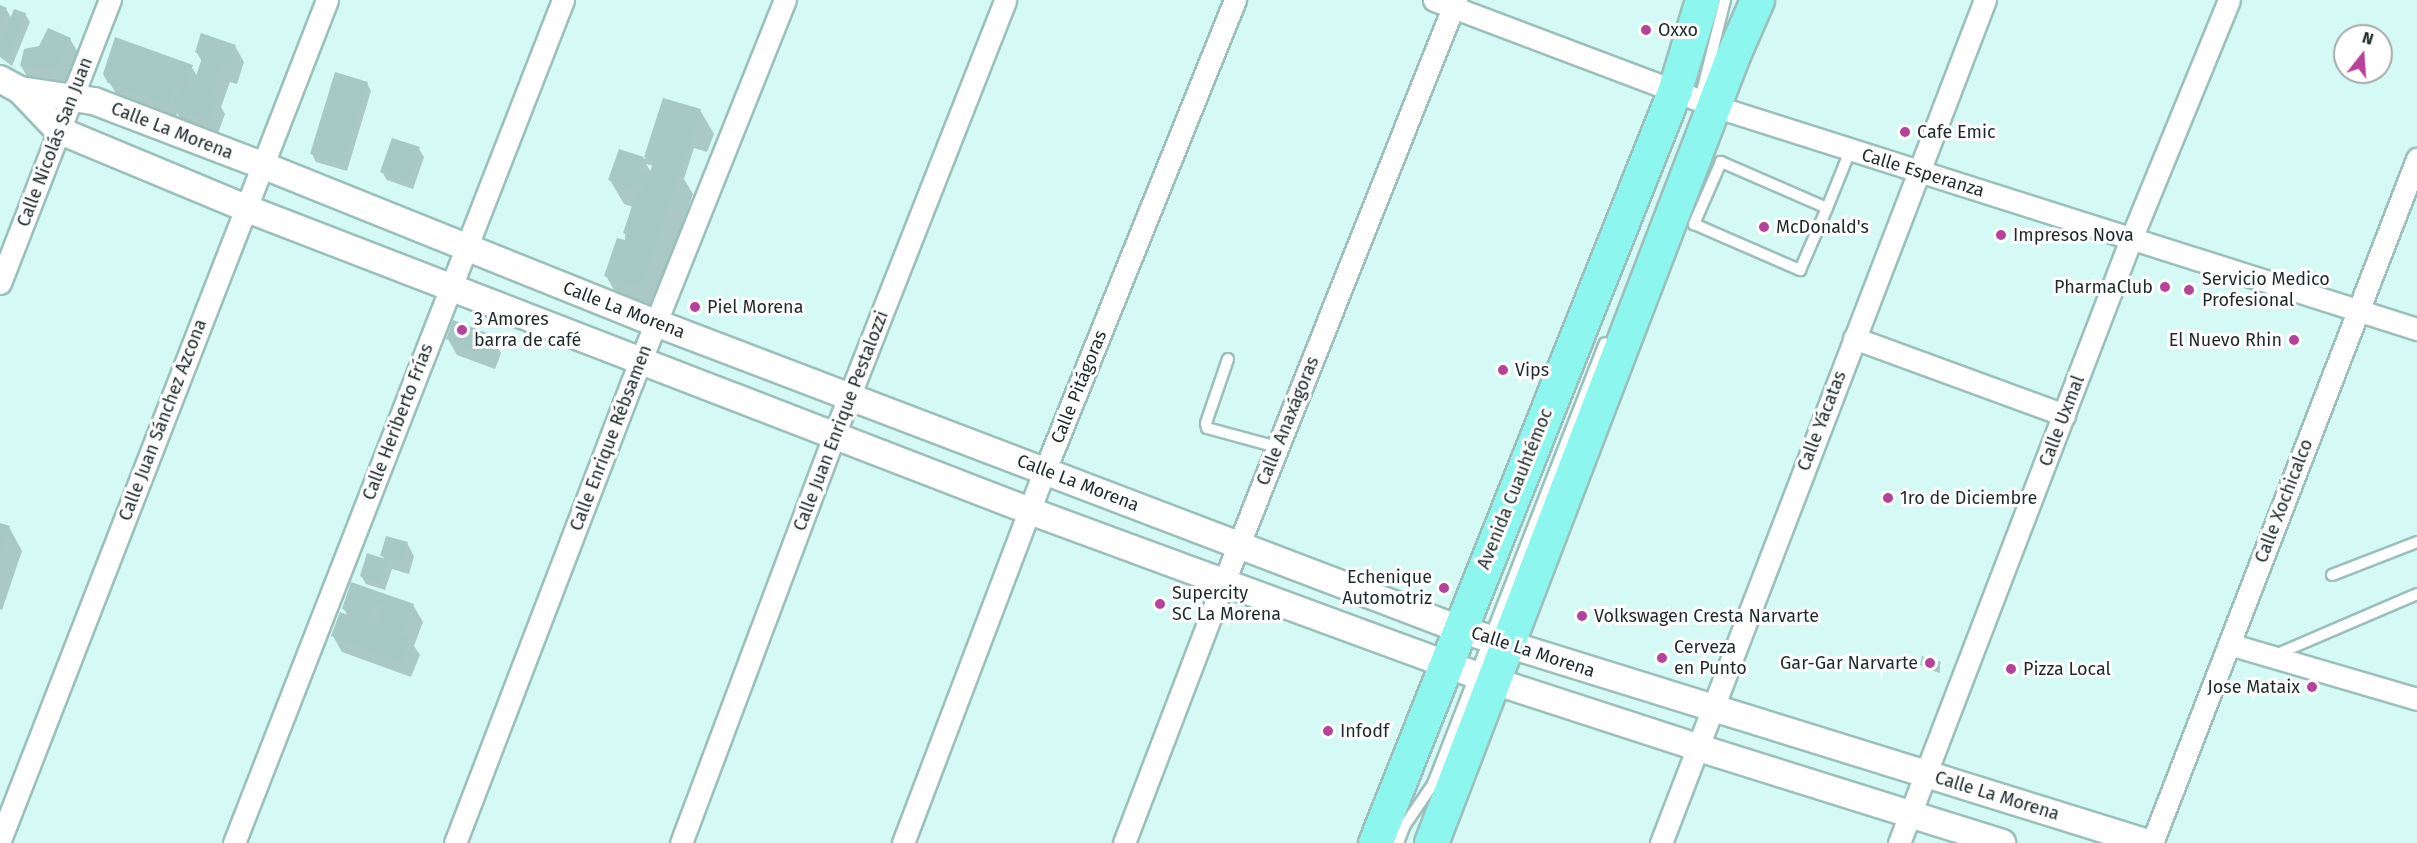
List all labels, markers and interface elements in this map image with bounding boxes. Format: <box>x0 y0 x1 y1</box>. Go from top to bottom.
place label: Oxxo <box>1658 19 1698 41</box>
marker: Oxxo <box>1639 23 1653 37</box>
north arrow <box>2333 24 2393 84</box>
text: N <box>2360 28 2376 49</box>
street label: Calle Nicolás San Juan <box>13 54 97 230</box>
street label: Calle La Morena <box>108 98 236 164</box>
place label: Cafe Emic <box>1917 121 1996 143</box>
marker: Cafe Emic <box>1898 125 1912 139</box>
street label: Calle Esperanza <box>1859 144 1987 202</box>
place label: McDonald's <box>1776 216 1869 238</box>
marker: McDonald's <box>1757 220 1771 234</box>
place label: Impresos Nova <box>2013 224 2134 246</box>
marker: Impresos Nova <box>1994 228 2008 242</box>
place label: Servicio Medico Profesional <box>2202 269 2330 312</box>
place label: PharmaClub <box>2054 276 2153 298</box>
street label: Calle La Morena <box>560 277 688 343</box>
marker: PharmaClub <box>2158 280 2172 294</box>
marker: Servicio Medico Profesional <box>2180 281 2198 299</box>
place label: Piel Morena <box>707 296 803 318</box>
marker: Piel Morena <box>688 300 702 314</box>
street label: Calle Juan Enrique Pestalozzi <box>789 308 893 534</box>
place label: 3 Amores barra de café <box>474 309 581 352</box>
street label: Calle Juan Sánchez Azcona <box>115 316 211 524</box>
marker: 3 Amores barra de café <box>455 323 469 337</box>
street label: Calle Pitágoras <box>1047 327 1111 447</box>
place label: El Nuevo Rhin <box>2169 329 2282 351</box>
marker: El Nuevo Rhin <box>2287 333 2301 347</box>
street label: Calle Heriberto Frías <box>358 341 438 503</box>
street label: Calle Enrique Rébsamen <box>566 342 656 534</box>
street label: Calle Anaxágoras <box>1252 353 1324 489</box>
place label: Vips <box>1515 359 1549 381</box>
marker: Vips <box>1496 363 1510 377</box>
street label: Calle Yácatas <box>1793 368 1851 474</box>
street label: Calle Uxmal <box>2035 373 2089 469</box>
street label: Avenida Cuauhtémoc <box>1473 405 1557 573</box>
street label: Calle Xochicalco <box>2250 436 2318 566</box>
street label: Calle La Morena <box>1014 450 1142 516</box>
place label: 1ro de Diciembre <box>1900 487 2037 509</box>
marker: 1ro de Diciembre <box>1881 491 1895 505</box>
place label: Echenique Automotriz <box>1342 567 1432 610</box>
marker: Echenique Automotriz <box>1437 581 1451 595</box>
place label: Supercity SC La Morena <box>1172 583 1281 626</box>
marker: Supercity SC La Morena <box>1153 597 1167 611</box>
place label: Volkswagen Cresta Narvarte <box>1594 605 1819 627</box>
marker: Volkswagen Cresta Narvarte <box>1575 609 1589 623</box>
street label: Calle La Morena <box>1468 622 1598 682</box>
place label: Cerveza en Punto <box>1674 637 1747 680</box>
marker: Cerveza en Punto <box>1655 651 1669 665</box>
place label: Gar-Gar Narvarte <box>1780 652 1918 674</box>
marker: Gar-Gar Narvarte <box>1923 656 1937 670</box>
place label: Pizza Local <box>2023 658 2111 680</box>
marker: Pizza Local <box>2004 662 2018 676</box>
place label: Jose Mataix <box>2207 676 2300 698</box>
marker: Jose Mataix <box>2305 680 2319 694</box>
place label: Infodf <box>1340 720 1389 742</box>
marker: Infodf <box>1321 724 1335 738</box>
street label: Calle La Morena <box>1932 767 2062 825</box>

